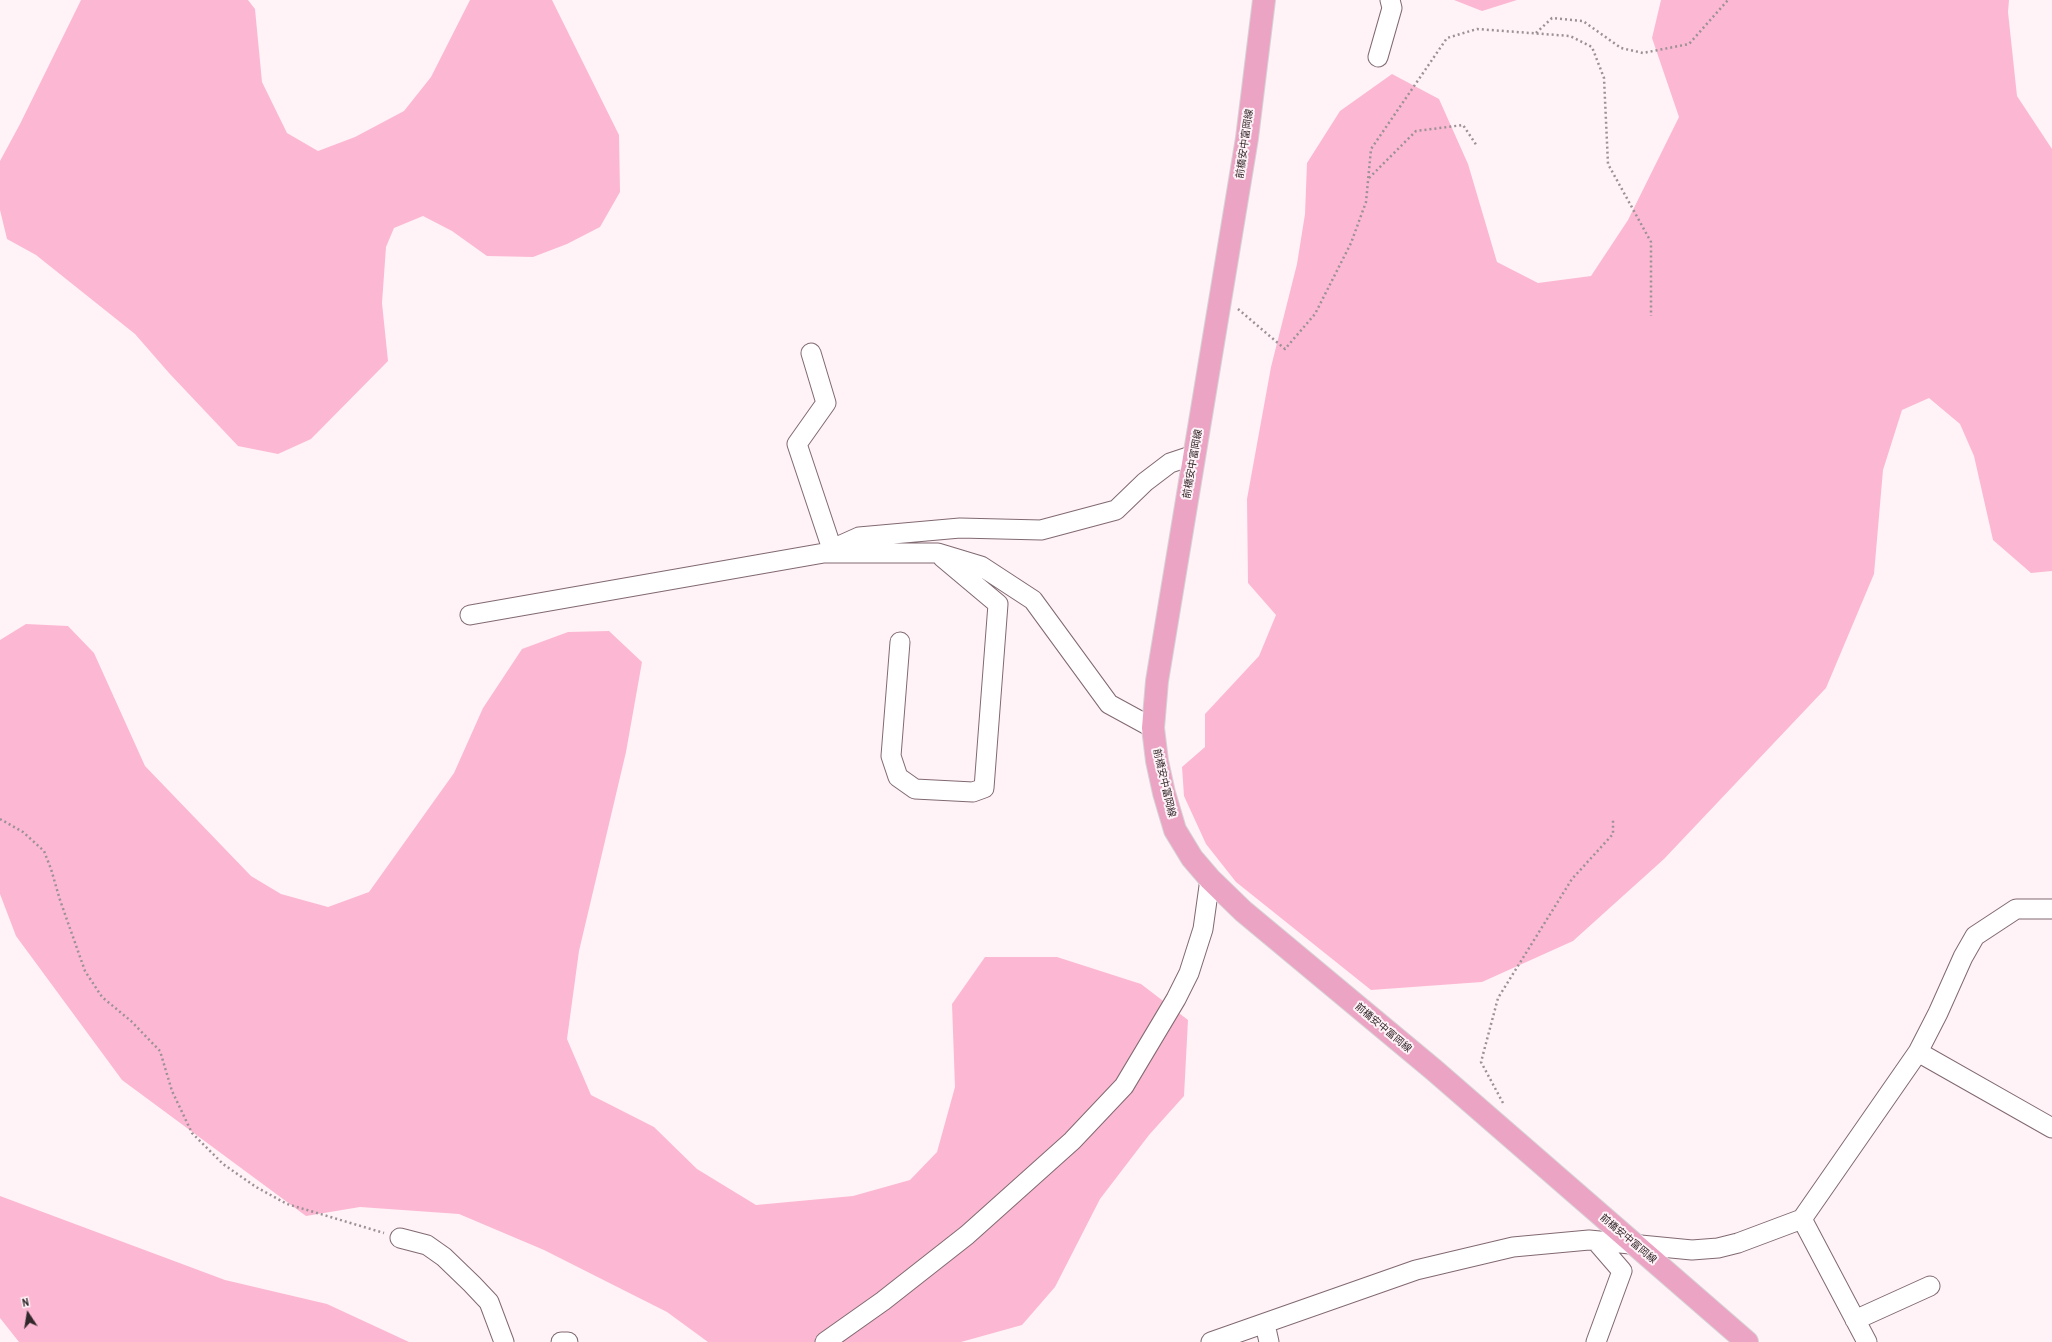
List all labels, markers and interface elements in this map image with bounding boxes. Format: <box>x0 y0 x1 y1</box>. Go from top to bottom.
street label: 前橋安中富岡線 <box>1234 109 1256 179</box>
street label: 前橋安中富岡線 <box>1181 428 1205 500</box>
street label: 前橋安中富岡線 <box>1150 748 1178 818</box>
street label: 前橋安中富岡線 <box>1352 1001 1414 1055</box>
street label: 前橋安中富岡線 <box>1597 1212 1659 1266</box>
north arrow <box>8 1294 48 1334</box>
text: N <box>21 1295 30 1310</box>

